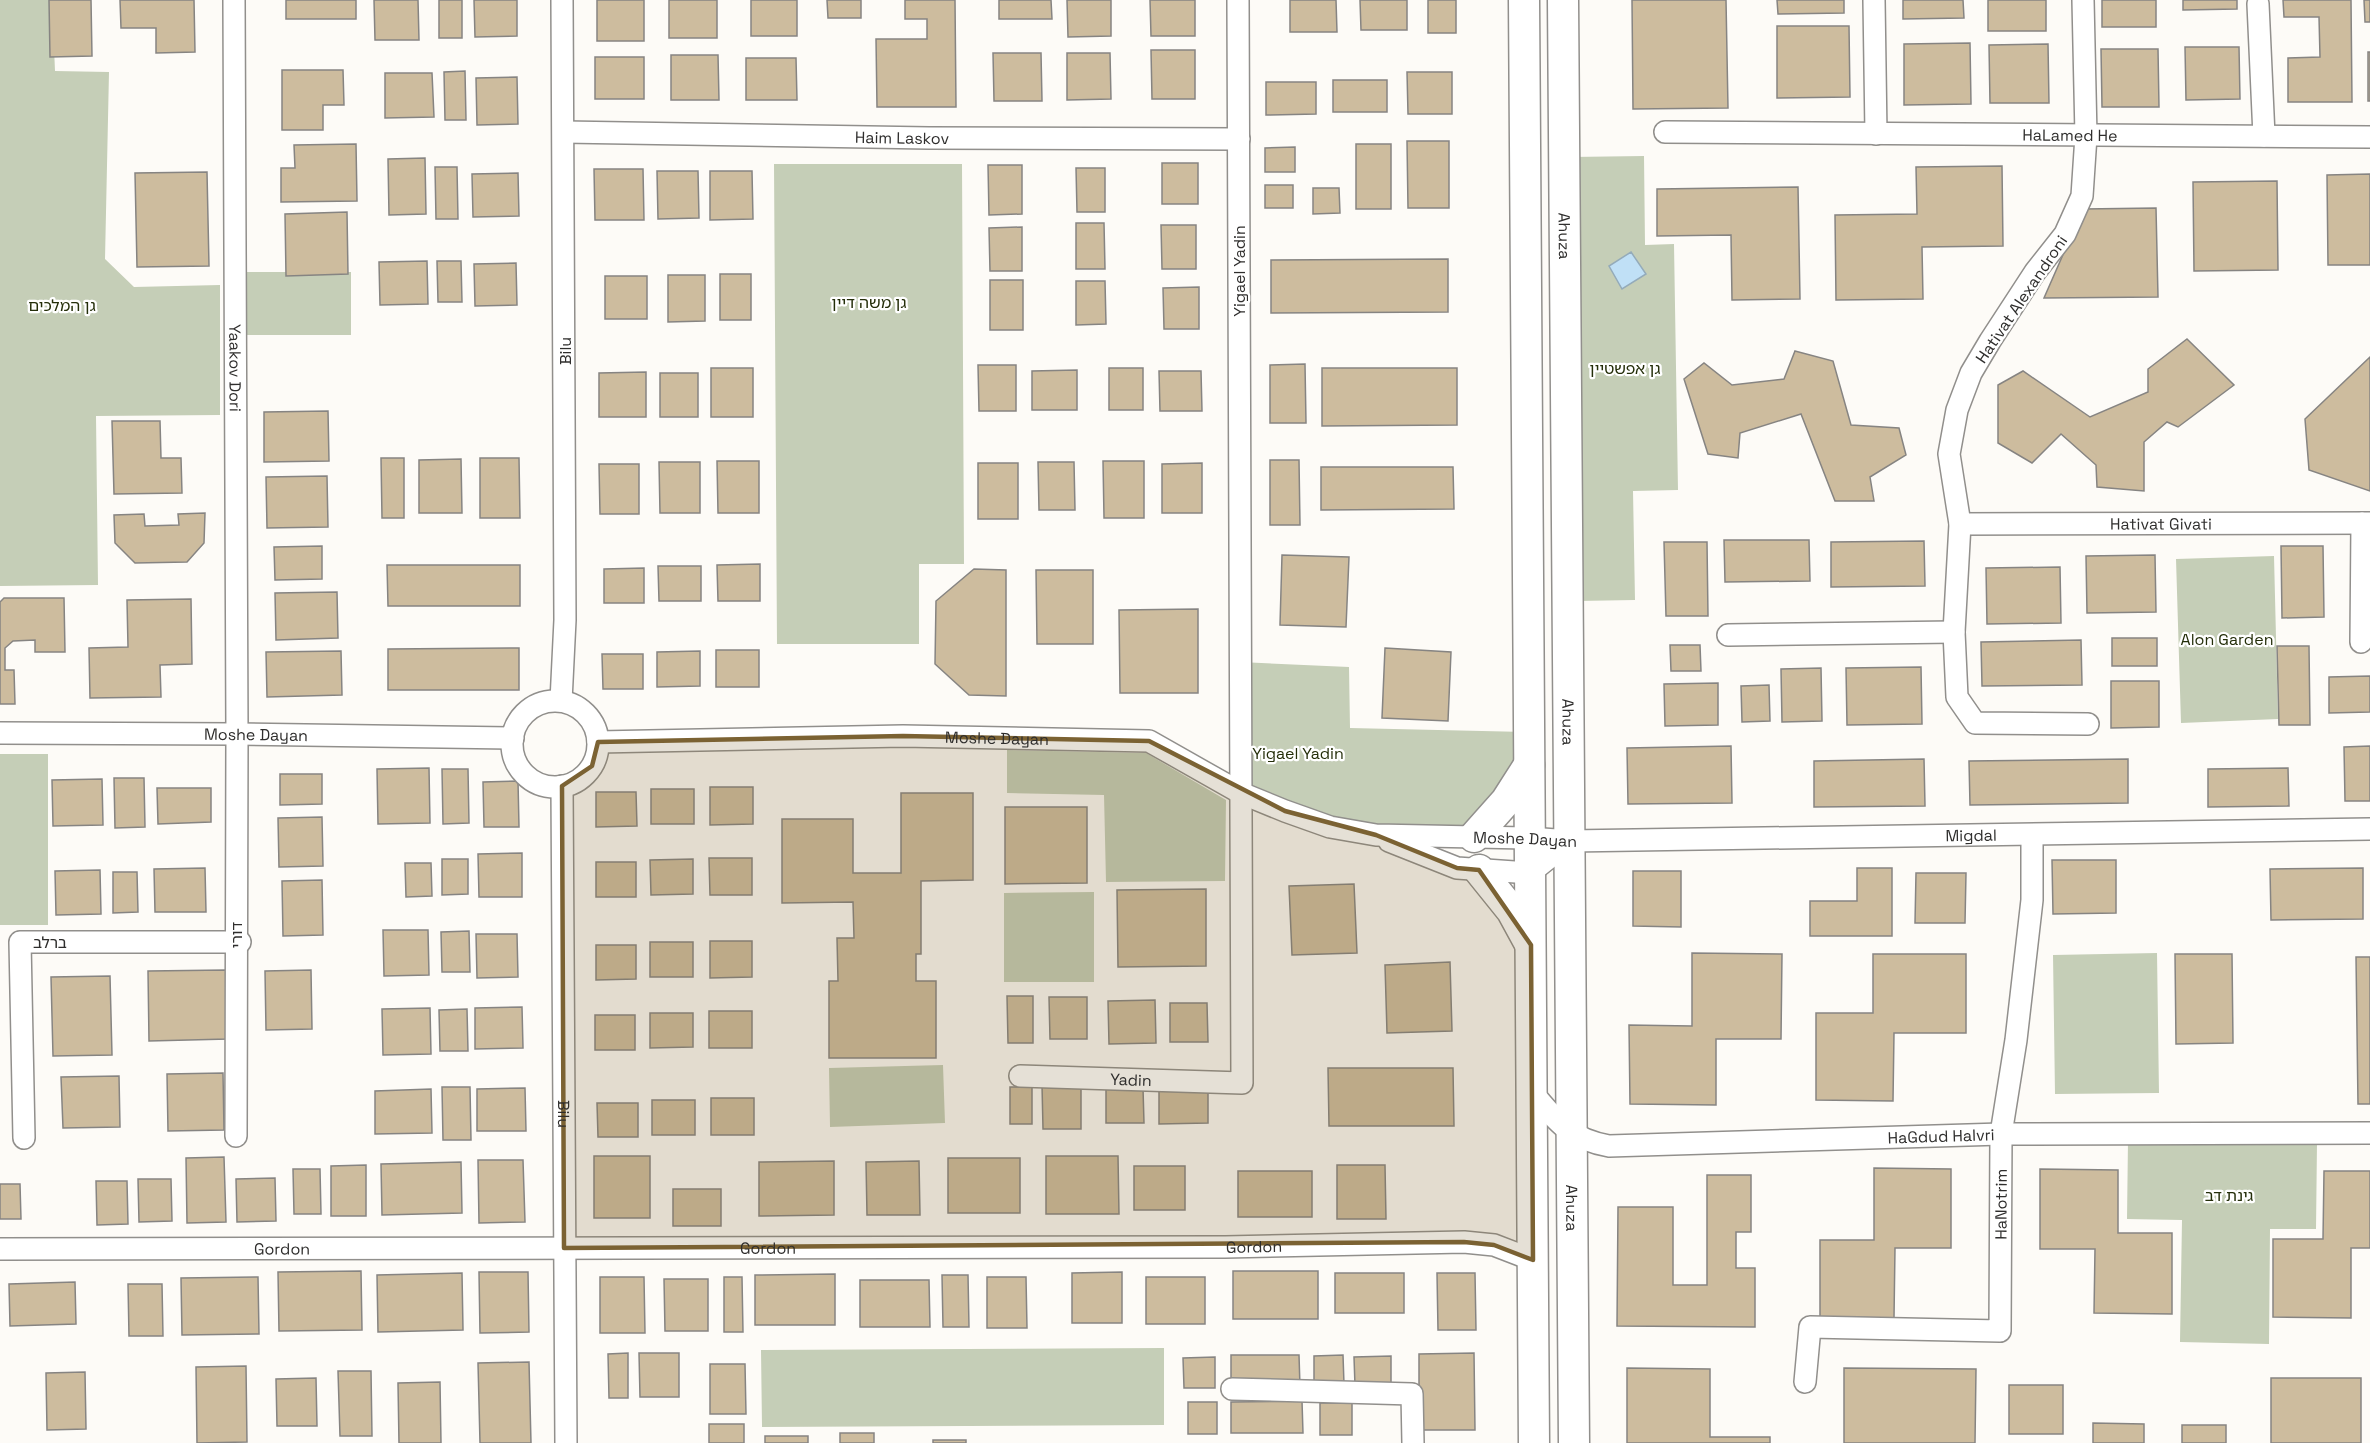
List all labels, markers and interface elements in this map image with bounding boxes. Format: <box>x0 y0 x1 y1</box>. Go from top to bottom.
street label: HaLamed He <box>2022 125 2118 146</box>
street label: Haim Laskov <box>855 127 949 149</box>
street label: Ahuza <box>1554 212 1575 260</box>
street label: Yigael Yadin <box>1229 225 1250 317</box>
street label: Hativat Alexandroni <box>1971 231 2072 367</box>
park label: גן משה דיין <box>831 292 907 313</box>
park label: גן המלכים <box>28 295 96 316</box>
street label: Yaakov Dori <box>224 324 246 412</box>
street label: Bilu <box>555 337 576 365</box>
park label: גן אפשטיין <box>1589 358 1661 379</box>
street label: Hativat Givati <box>2110 513 2212 535</box>
park label: Alon Garden <box>2181 629 2273 650</box>
street label: Ahuza <box>1557 698 1579 746</box>
street label: Moshe Dayan <box>204 724 308 746</box>
street label: Moshe Dayan <box>945 727 1049 750</box>
park label: Yigael Yadin <box>1252 743 1344 764</box>
street label: Migdal <box>1945 825 1997 846</box>
street label: Moshe Dayan <box>1473 827 1577 852</box>
street label: דורי <box>226 921 247 948</box>
street label: ברלב <box>33 932 67 953</box>
street label: Yadin <box>1110 1069 1152 1091</box>
street label: Bilu <box>553 1100 574 1128</box>
street label: HaGdud HaIvri <box>1887 1124 1995 1148</box>
street label: HaNotrim <box>1990 1169 2012 1240</box>
street label: Ahuza <box>1561 1184 1582 1232</box>
park label: גינת דב <box>2205 1185 2253 1206</box>
street label: Gordon <box>1226 1236 1282 1258</box>
street label: Gordon <box>254 1238 310 1260</box>
street label: Gordon <box>740 1238 796 1259</box>

